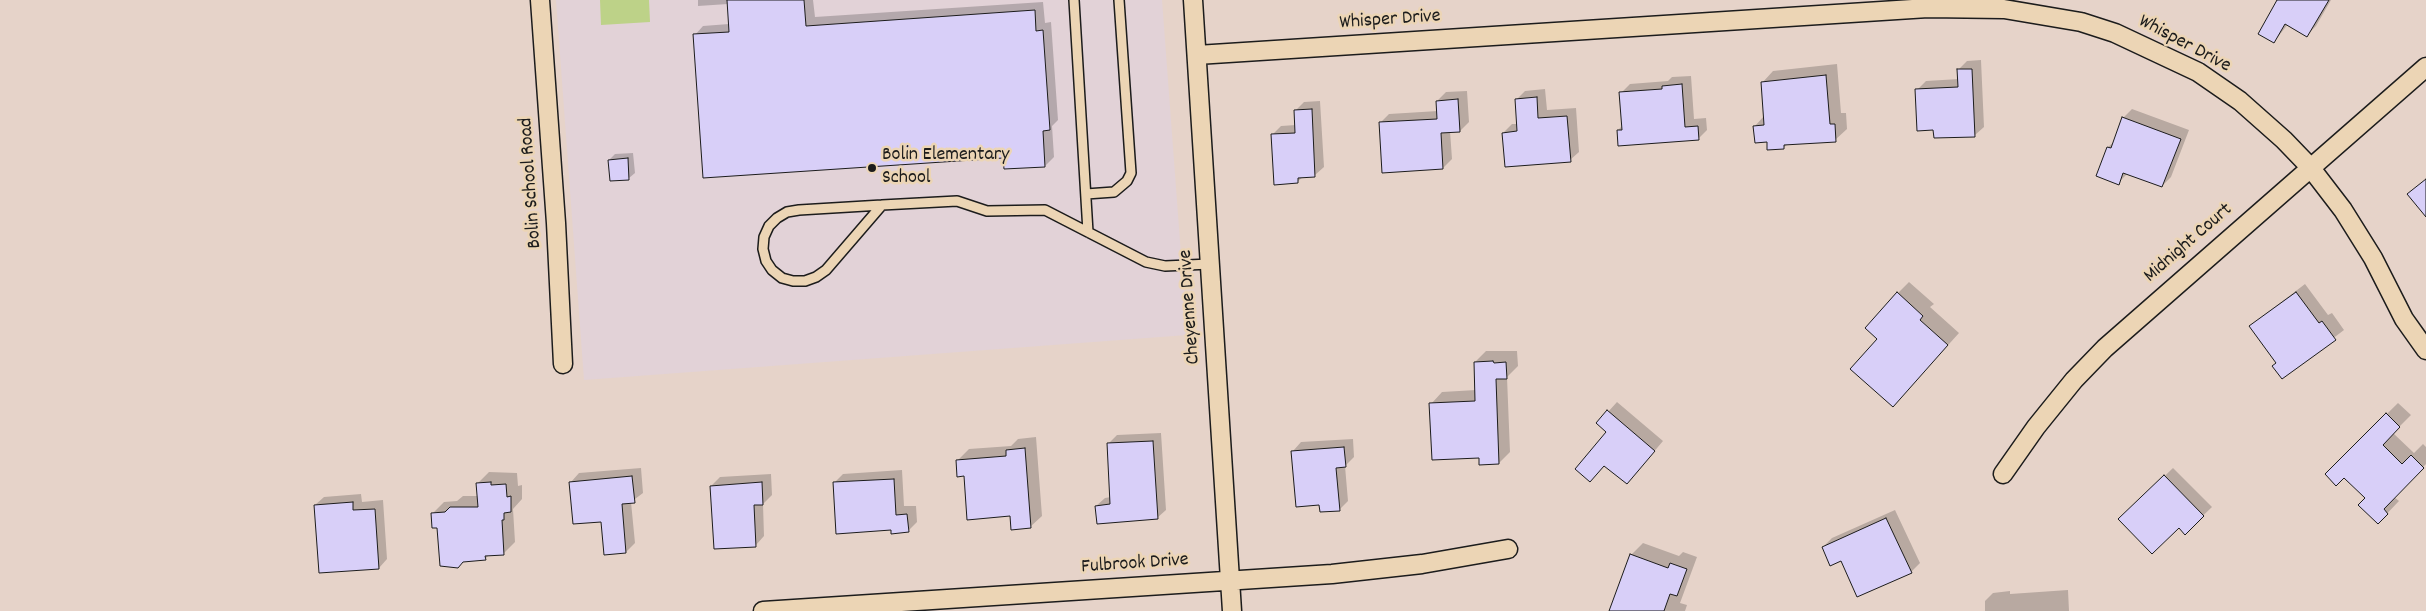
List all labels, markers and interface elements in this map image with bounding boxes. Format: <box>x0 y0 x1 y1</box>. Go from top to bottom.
street label: Whisper Drive <box>1339 5 1441 37</box>
street label: Whisper Drive <box>2134 11 2234 79</box>
street label: Bolin School Road <box>515 117 549 249</box>
place label: Bolin Elementary School <box>882 144 1009 191</box>
marker: Bolin Elementary School <box>866 162 878 174</box>
street label: Midnight Court <box>2140 199 2238 289</box>
street label: Cheyenne Drive <box>1175 249 1207 365</box>
street label: Fulbrook Drive <box>1081 549 1189 581</box>

